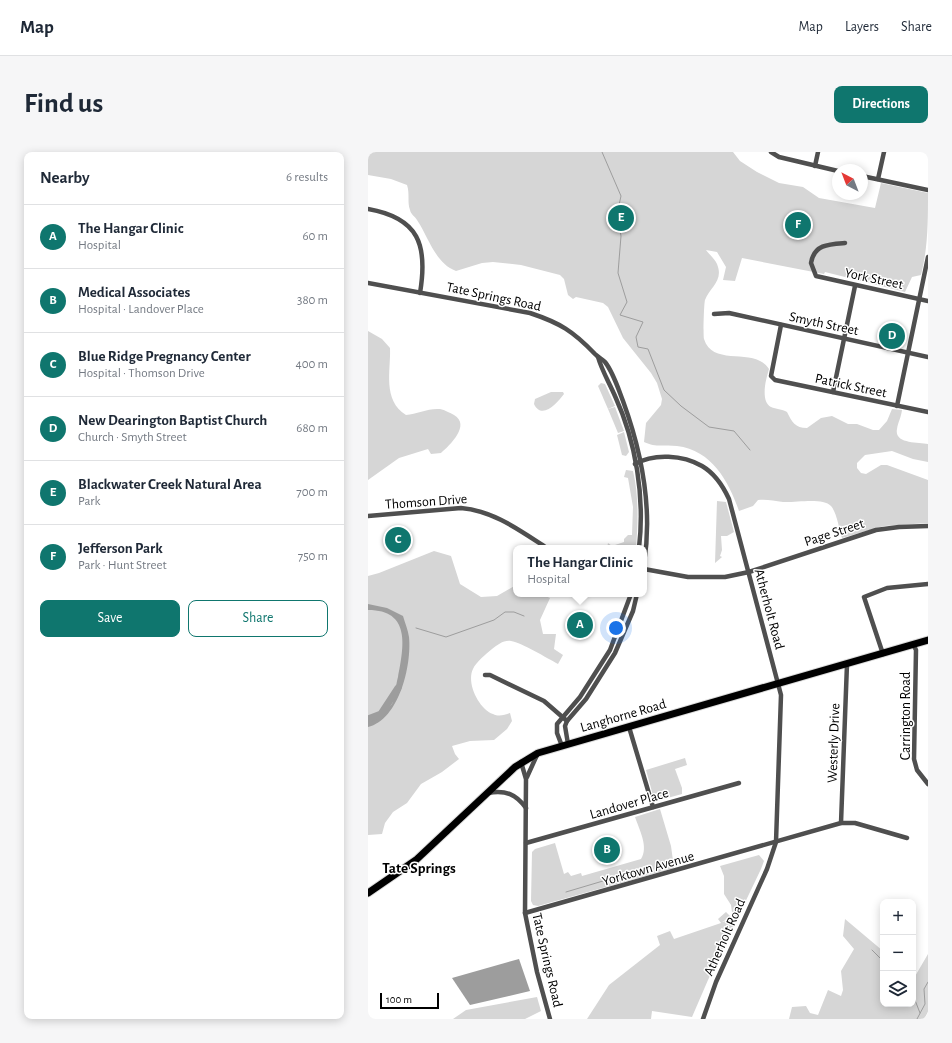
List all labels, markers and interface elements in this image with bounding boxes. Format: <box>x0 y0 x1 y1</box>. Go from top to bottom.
text: Map <box>20 18 54 37</box>
text: Map <box>798 20 823 34</box>
text: Layers <box>845 20 879 34</box>
text: Share <box>901 20 932 34</box>
button: Directions <box>834 86 928 123</box>
text: Find us <box>24 90 103 118</box>
north arrow <box>832 164 868 200</box>
text: Nearby <box>40 169 90 186</box>
text: 6 results <box>286 171 328 184</box>
pin: E <box>608 203 634 233</box>
pin: F <box>785 210 811 240</box>
text: The Hangar Clinic <box>78 221 183 236</box>
text: A <box>49 230 57 243</box>
text: 60 m <box>302 230 328 243</box>
text: Hospital <box>78 239 121 252</box>
street label: York Street <box>843 266 905 292</box>
street label: Tate Springs Road <box>445 280 542 314</box>
text: Medical Associates <box>78 285 190 300</box>
text: B <box>49 294 57 307</box>
text: 380 m <box>297 294 328 307</box>
text: Hospital · Landover Place <box>78 303 204 316</box>
street label: Smyth Street <box>788 310 860 338</box>
pin: D <box>879 321 905 351</box>
text: Blue Ridge Pregnancy Center <box>78 349 251 364</box>
text: C <box>50 358 56 371</box>
text: 400 m <box>295 358 328 371</box>
text: Hospital · Thomson Drive <box>78 367 205 380</box>
street label: Patrick Street <box>814 372 888 401</box>
text: New Dearington Baptist Church <box>78 413 267 428</box>
text: D <box>49 422 57 435</box>
text: 680 m <box>296 422 328 435</box>
text: Church · Smyth Street <box>78 431 187 444</box>
text: Blackwater Creek Natural Area <box>78 477 262 492</box>
text: E <box>50 486 56 499</box>
text: 700 m <box>296 486 328 499</box>
street label: Thomson Drive <box>384 492 468 512</box>
text: Park <box>78 495 100 508</box>
street label: Page Street <box>803 517 866 549</box>
pin: C <box>385 525 411 555</box>
text: Jefferson Park <box>78 541 163 556</box>
popup <box>513 545 647 597</box>
text: F <box>50 550 56 563</box>
text: 750 m <box>298 550 328 563</box>
text: The Hangar Clinic <box>527 555 633 570</box>
text: Park · Hunt Street <box>78 559 167 572</box>
street label: Atherholt Road <box>752 567 787 651</box>
text: Hospital <box>527 573 570 586</box>
button: Save <box>40 600 180 637</box>
button: Share <box>188 600 328 637</box>
pin: A <box>567 610 593 640</box>
your location <box>606 618 626 638</box>
street label: Carrington Road <box>899 672 913 760</box>
street label: Langhorne Road <box>579 697 668 735</box>
street label: Westerly Drive <box>826 703 842 783</box>
street label: Landover Place <box>588 786 670 822</box>
pin: B <box>594 835 620 865</box>
street label: Yorktown Avenue <box>601 849 696 889</box>
district label: Tate Springs <box>382 861 456 876</box>
street label: Atherholt Road <box>702 897 748 978</box>
map controls <box>880 899 916 1007</box>
button: + <box>880 899 916 935</box>
street label: Tate Springs Road <box>529 912 565 1009</box>
button: − <box>880 935 916 971</box>
button: layers <box>880 971 916 1007</box>
scale bar <box>380 991 439 1010</box>
text: 100 m <box>386 994 412 1005</box>

